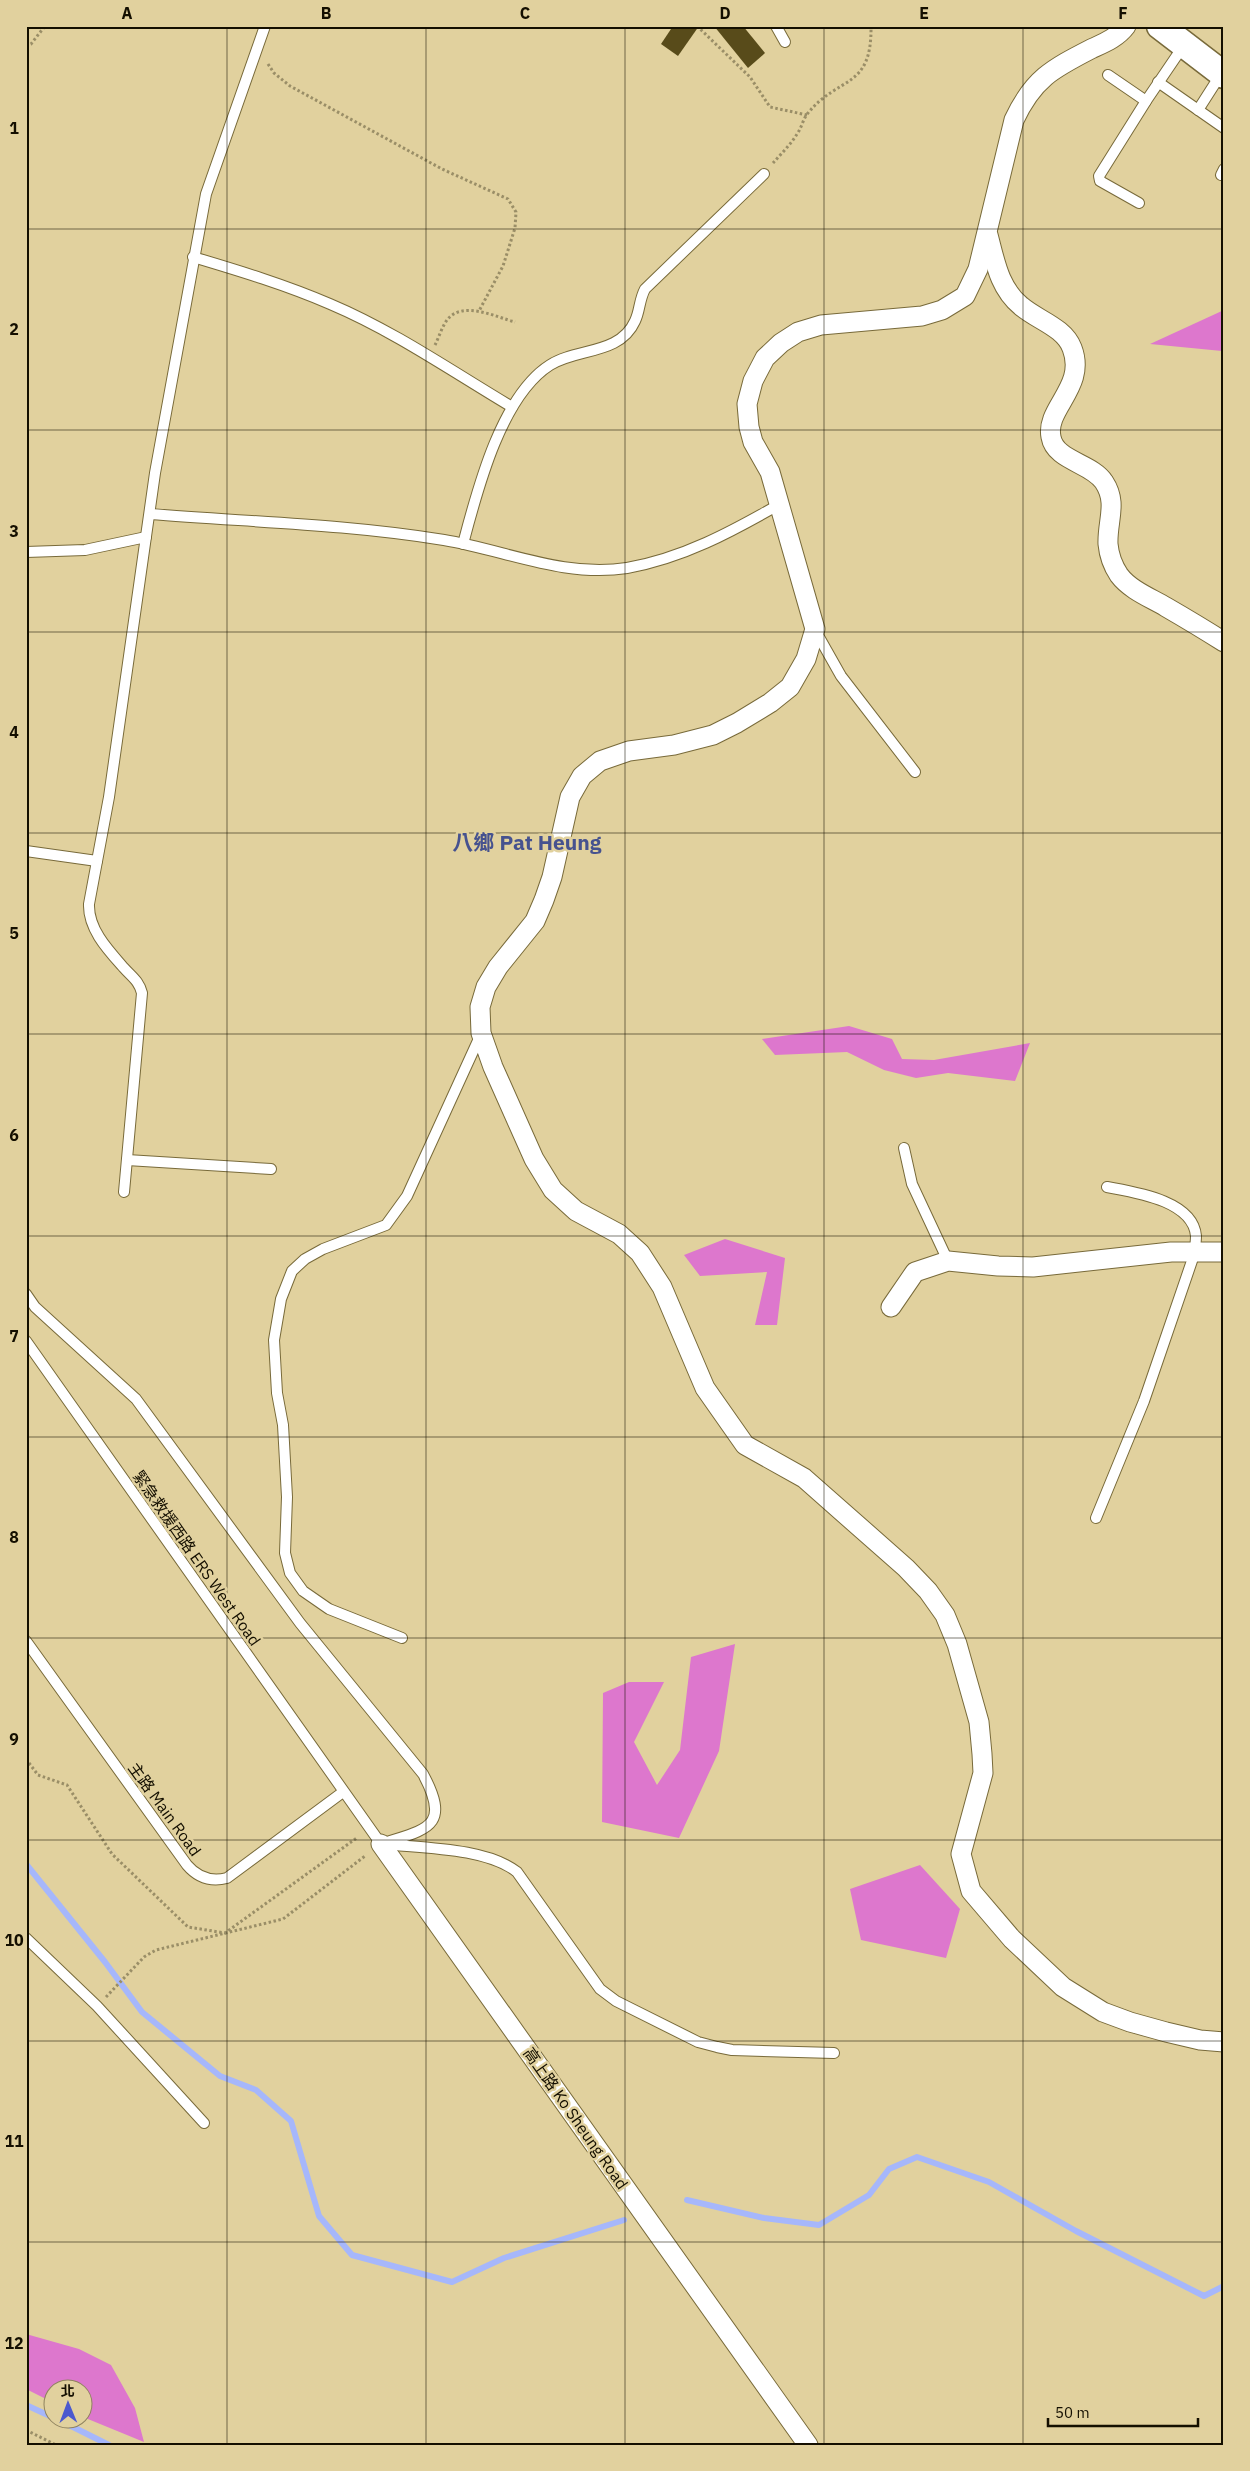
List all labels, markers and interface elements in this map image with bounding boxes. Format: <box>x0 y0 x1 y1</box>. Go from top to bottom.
text: A <box>122 3 133 23</box>
text: B <box>321 3 332 23</box>
text: C <box>520 3 530 23</box>
text: D <box>719 3 731 23</box>
text: E <box>919 3 929 23</box>
text: F <box>1118 3 1128 23</box>
text: 1 <box>9 118 19 138</box>
text: 2 <box>9 319 19 339</box>
text: 3 <box>9 521 19 541</box>
text: 4 <box>9 722 19 742</box>
district label: 八鄉 Pat Heung <box>453 828 602 856</box>
text: 5 <box>9 923 19 943</box>
text: 6 <box>9 1125 19 1145</box>
text: 7 <box>9 1326 19 1346</box>
street label: 緊急救援西路 ERS West Road <box>129 1467 265 1649</box>
text: 8 <box>9 1527 19 1547</box>
text: 9 <box>9 1729 19 1749</box>
street label: 主路 Main Road <box>124 1758 206 1860</box>
text: 10 <box>4 1930 24 1950</box>
street label: 高上路 Ko Sheung Road <box>519 2043 633 2193</box>
text: 11 <box>4 2131 24 2151</box>
text: 12 <box>4 2333 24 2353</box>
north arrow <box>42 2378 92 2428</box>
text: 北 <box>61 2382 75 2400</box>
scale bar <box>1048 2396 1198 2428</box>
text: 50 m <box>1055 2403 1090 2422</box>

